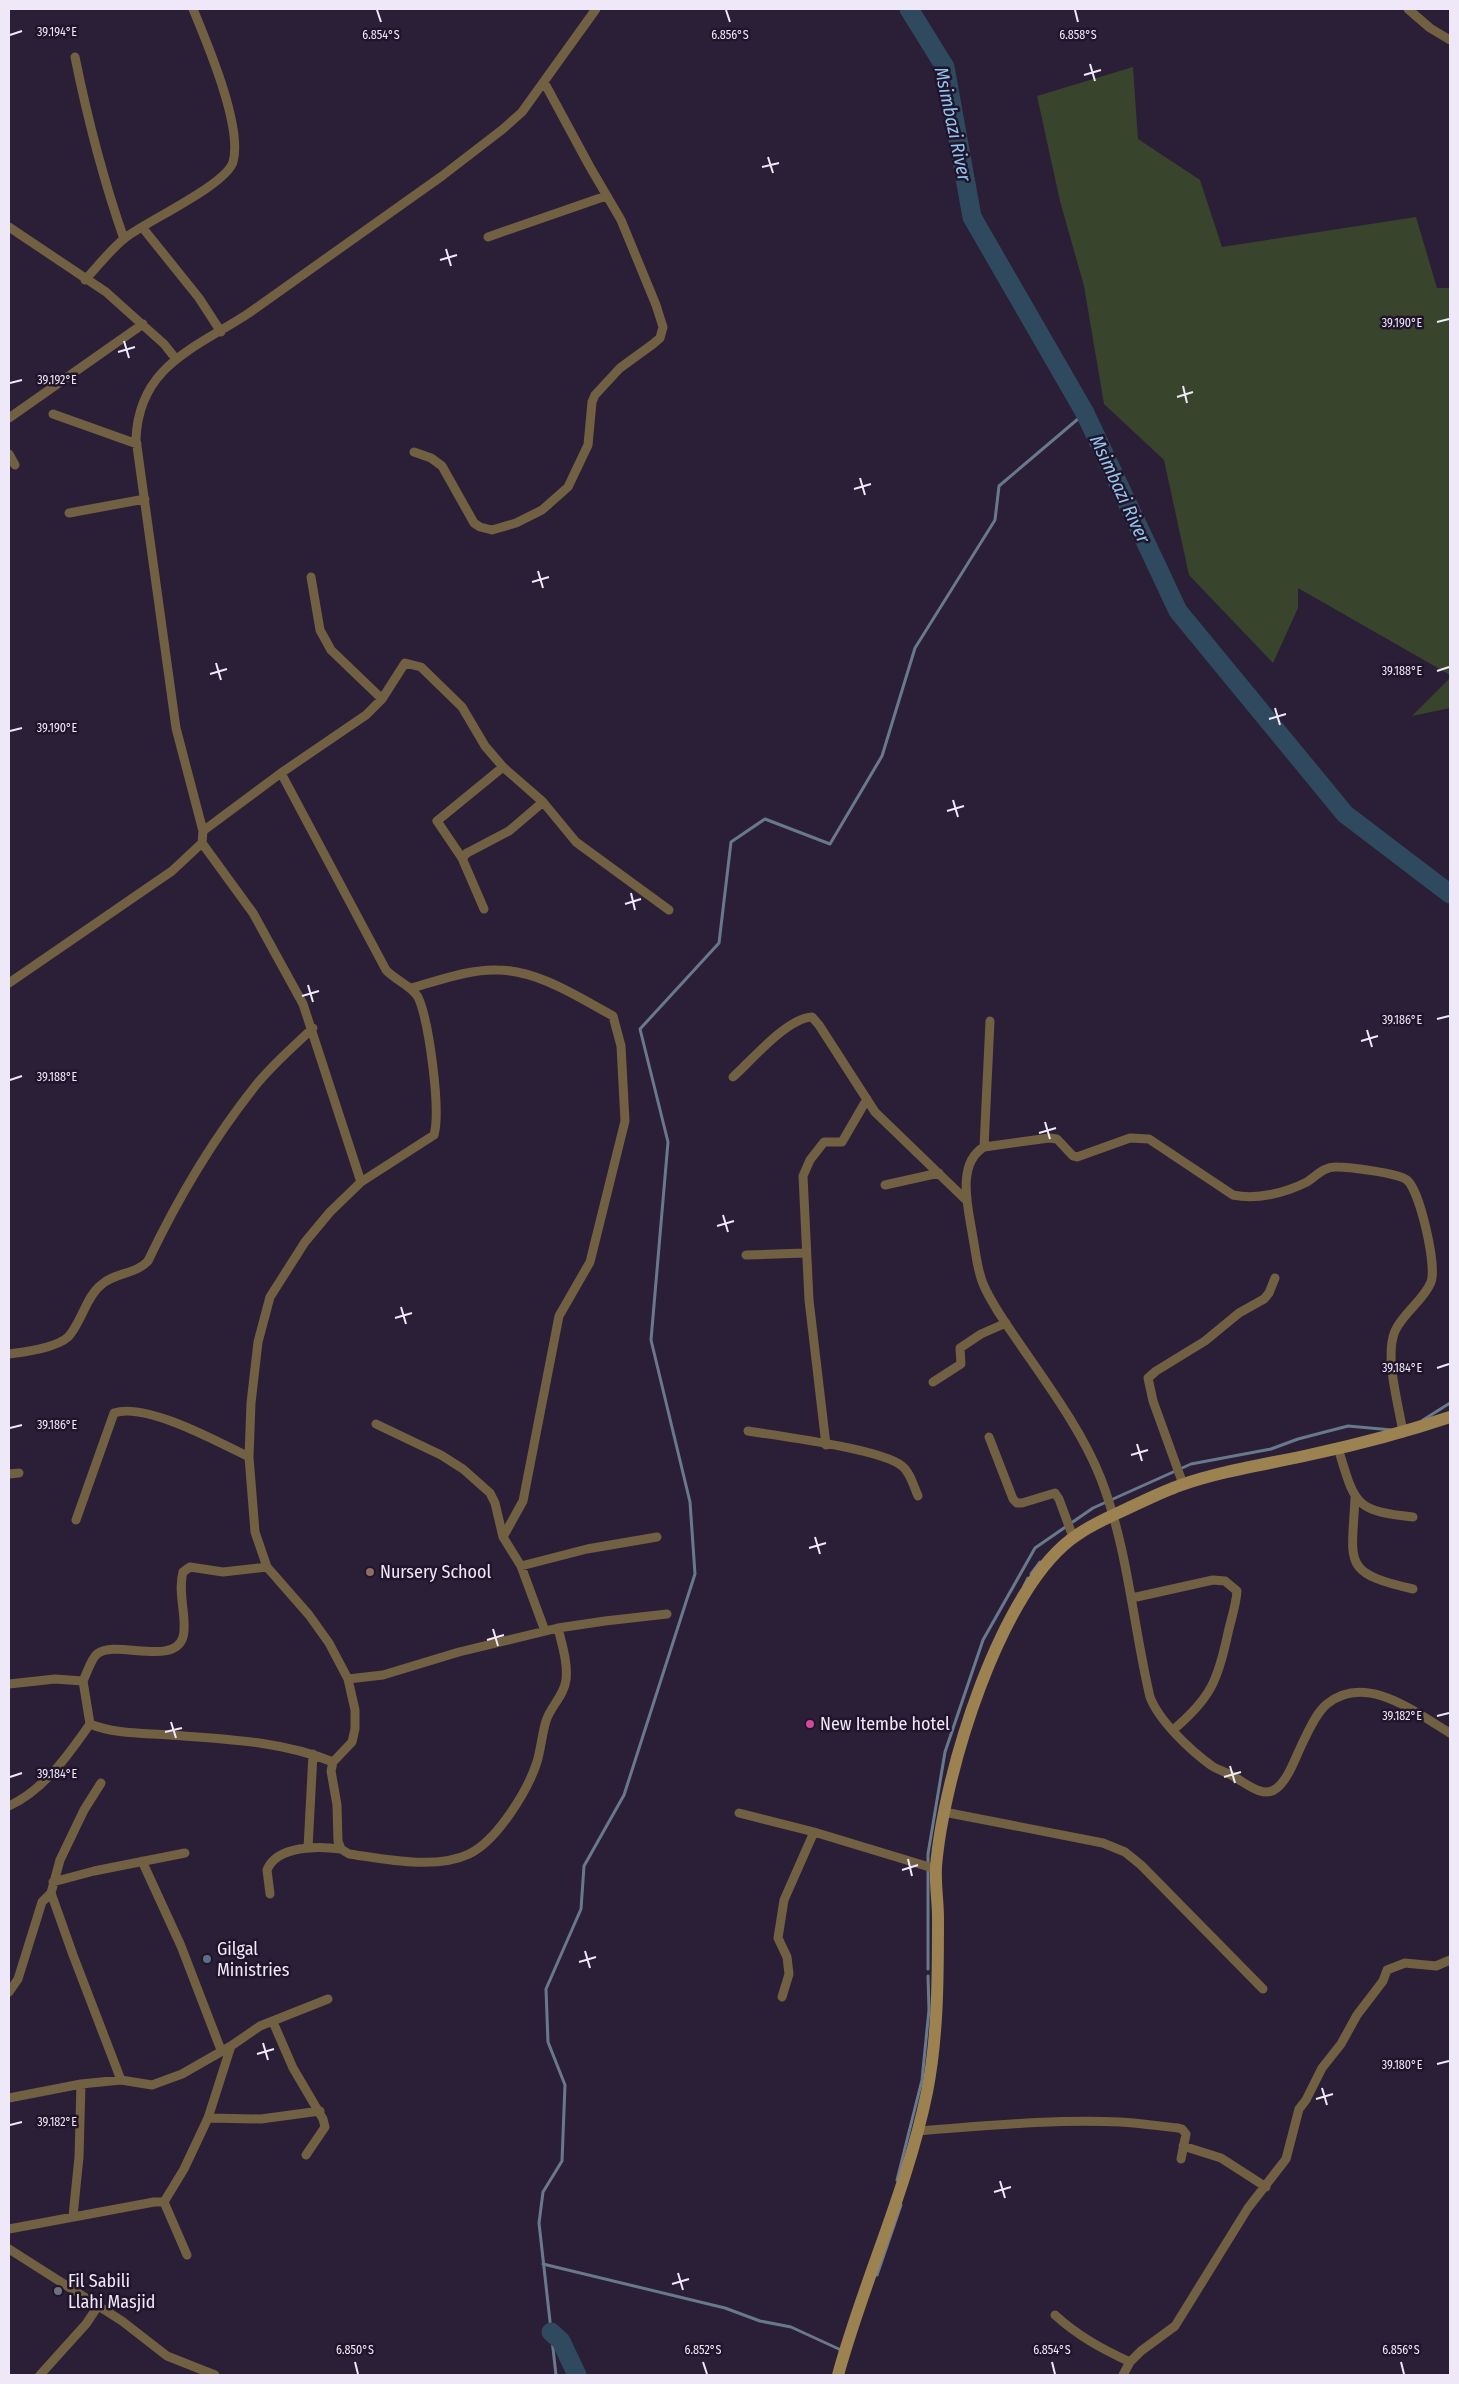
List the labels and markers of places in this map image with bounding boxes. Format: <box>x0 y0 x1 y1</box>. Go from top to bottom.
place label: Nursery School <box>380 1561 492 1583</box>
marker: Nursery School <box>364 1566 376 1578</box>
place label: New Itembe hotel <box>820 1713 950 1735</box>
marker: New Itembe hotel <box>804 1718 816 1730</box>
place label: Gilgal Ministries <box>217 1938 290 1981</box>
marker: Gilgal Ministries <box>201 1953 213 1965</box>
place label: Fil Sabili Llahi Masjid <box>68 2270 155 2313</box>
marker: Fil Sabili Llahi Masjid <box>52 2285 64 2297</box>

